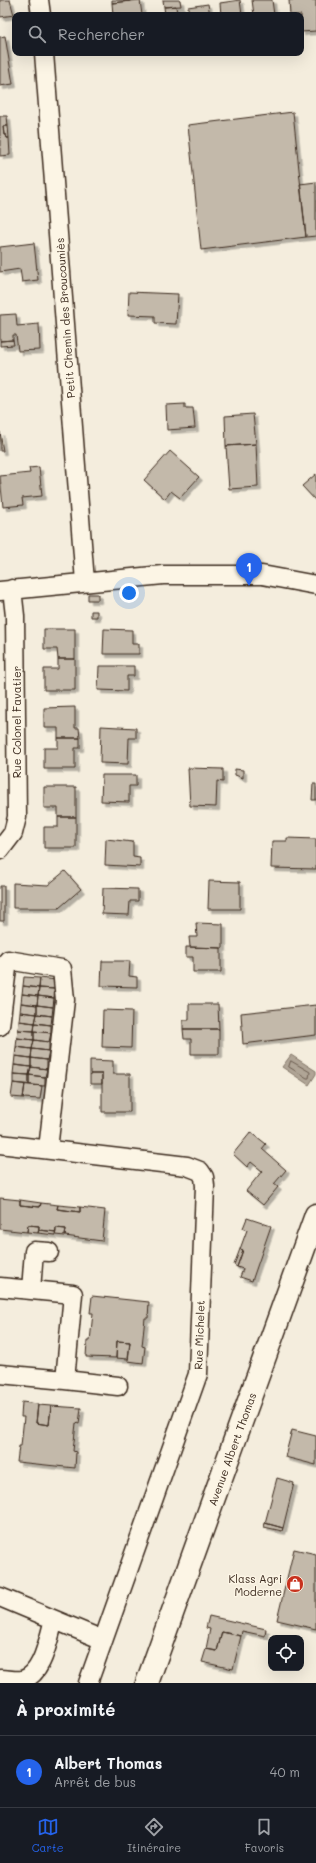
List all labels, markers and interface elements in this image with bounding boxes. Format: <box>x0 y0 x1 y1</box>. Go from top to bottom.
search box <box>12 12 304 56</box>
icon: search <box>26 23 48 45</box>
text: Rechercher <box>58 24 145 44</box>
street label: Petit Chemin des Broucouniès <box>52 237 78 399</box>
pin: 1 <box>236 553 262 586</box>
your location <box>119 583 139 603</box>
street label: Rue Colonel Favatier <box>9 666 24 778</box>
street label: Rue Michelet <box>190 1300 208 1370</box>
street label: Avenue Albert Thomas <box>205 1390 259 1508</box>
place label: Klass Agri Moderne <box>229 1571 282 1599</box>
shop icon: Klass Agri Moderne <box>285 1574 305 1594</box>
map controls <box>268 1635 304 1671</box>
button: locate <box>268 1635 304 1671</box>
text: À proximité <box>16 1698 115 1720</box>
text: Albert Thomas <box>54 1753 162 1773</box>
text: 1 <box>26 1763 32 1780</box>
text: 40 m <box>270 1763 300 1780</box>
text: Arrêt de bus <box>54 1773 136 1790</box>
tab: Carte <box>32 1816 64 1855</box>
tab: Itinéraire <box>127 1816 181 1855</box>
tab: Favoris <box>245 1816 284 1855</box>

